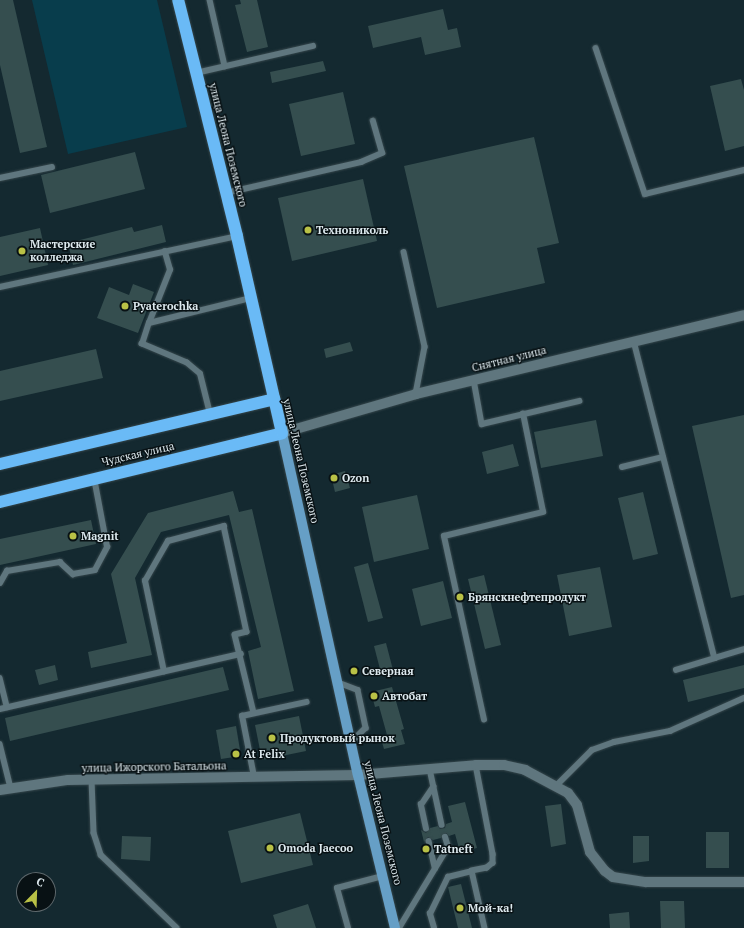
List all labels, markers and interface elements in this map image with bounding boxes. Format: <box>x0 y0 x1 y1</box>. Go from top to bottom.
street label: улица Леона Поземского <box>206 82 250 208</box>
place label: Технониколь <box>316 223 388 237</box>
marker: Технониколь <box>303 225 313 235</box>
place label: Мастерские колледжа <box>30 238 95 264</box>
marker: Мастерские колледжа <box>17 246 27 256</box>
place label: Pyaterochka <box>133 299 198 313</box>
marker: Pyaterochka <box>120 301 130 311</box>
street label: Снятная улица <box>470 343 548 375</box>
street label: улица Леона Поземского <box>280 397 322 525</box>
street label: Чудская улица <box>100 439 176 469</box>
place label: Ozon <box>342 471 369 485</box>
marker: Ozon <box>329 473 339 483</box>
place label: Magnit <box>81 529 119 543</box>
marker: Magnit <box>68 531 78 541</box>
place label: Брянскнефтепродукт <box>468 590 586 604</box>
marker: Брянскнефтепродукт <box>455 592 465 602</box>
place label: Северная <box>362 664 414 678</box>
marker: Северная <box>349 666 359 676</box>
place label: Автобат <box>382 689 427 703</box>
marker: Автобат <box>369 691 379 701</box>
place label: Продуктовый рынок <box>280 731 395 745</box>
marker: Продуктовый рынок <box>267 733 277 743</box>
place label: At Felix <box>244 747 285 761</box>
marker: At Felix <box>231 749 241 759</box>
street label: улица Ижорского Батальона <box>82 759 226 775</box>
street label: улица Леона Поземского <box>361 760 405 886</box>
place label: Omoda Jaecoo <box>278 841 353 855</box>
place label: Tatneft <box>434 842 473 856</box>
marker: Omoda Jaecoo <box>265 843 275 853</box>
marker: Tatneft <box>421 844 431 854</box>
north arrow <box>16 872 56 912</box>
text: С <box>34 874 46 890</box>
place label: Мой-ка! <box>468 901 513 915</box>
marker: Мой-ка! <box>455 903 465 913</box>

